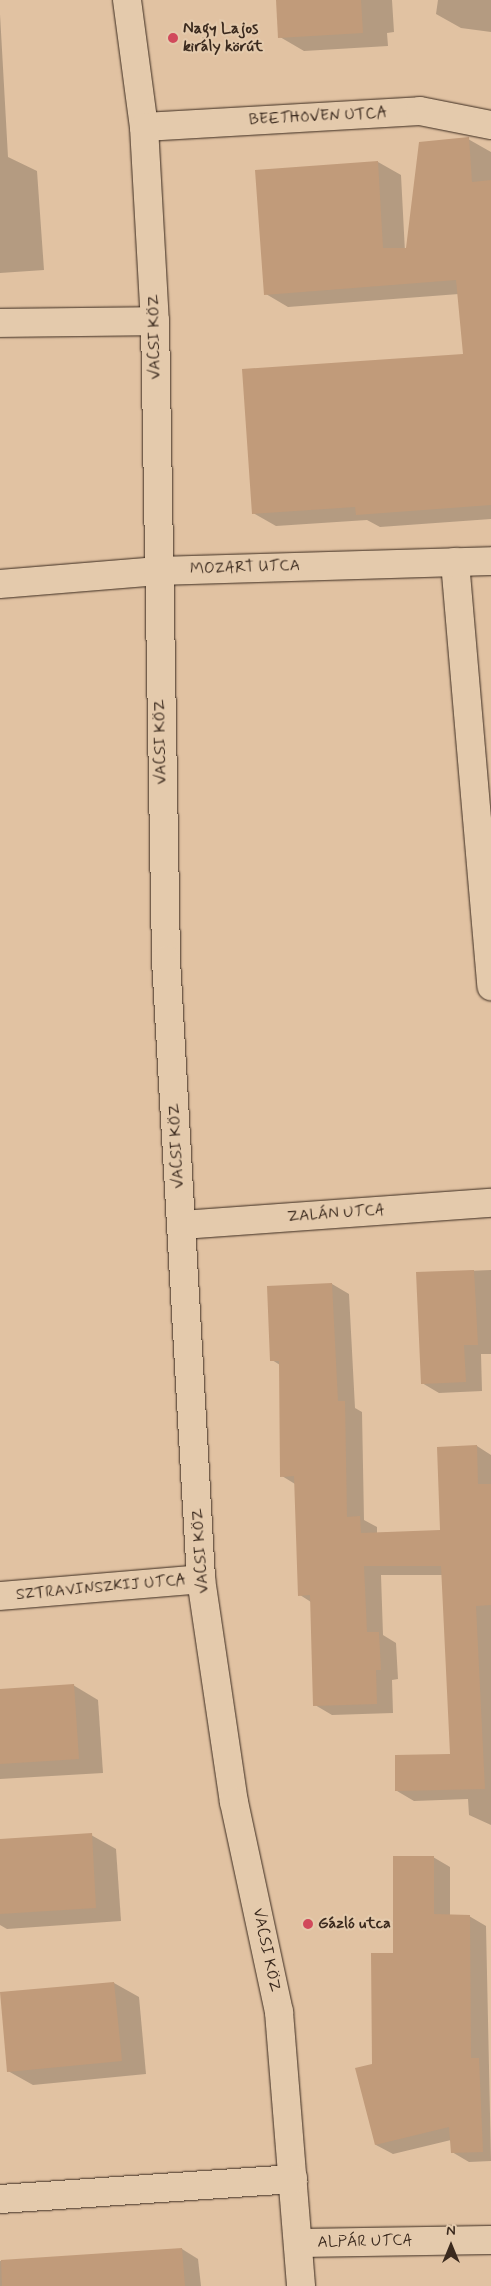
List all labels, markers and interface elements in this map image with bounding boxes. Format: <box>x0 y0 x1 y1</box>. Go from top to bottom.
place label: Nagy Lajos király körút <box>183 19 263 57</box>
marker: Nagy Lajos király körút <box>167 32 179 44</box>
street label: BEETHOVEN UTCA <box>250 104 386 130</box>
street label: VACSI KÖZ <box>145 294 165 380</box>
street label: MOZART UTCA <box>191 557 299 579</box>
street label: VACSI KÖZ <box>151 699 171 785</box>
street label: VACSI KÖZ <box>165 1103 189 1189</box>
street label: ZALÁN UTCA <box>288 1201 384 1227</box>
street label: VACSI KÖZ <box>188 1508 214 1594</box>
street label: SZTRAVINSZKIJ UTCA <box>16 1571 186 1605</box>
street label: VACSI KÖZ <box>248 1906 284 1994</box>
place label: Gázló utca <box>318 1914 391 1934</box>
marker: Gázló utca <box>302 1918 314 1930</box>
north arrow <box>426 2221 476 2271</box>
text: N <box>446 2222 456 2240</box>
street label: ALPÁR UTCA <box>318 2232 412 2252</box>

